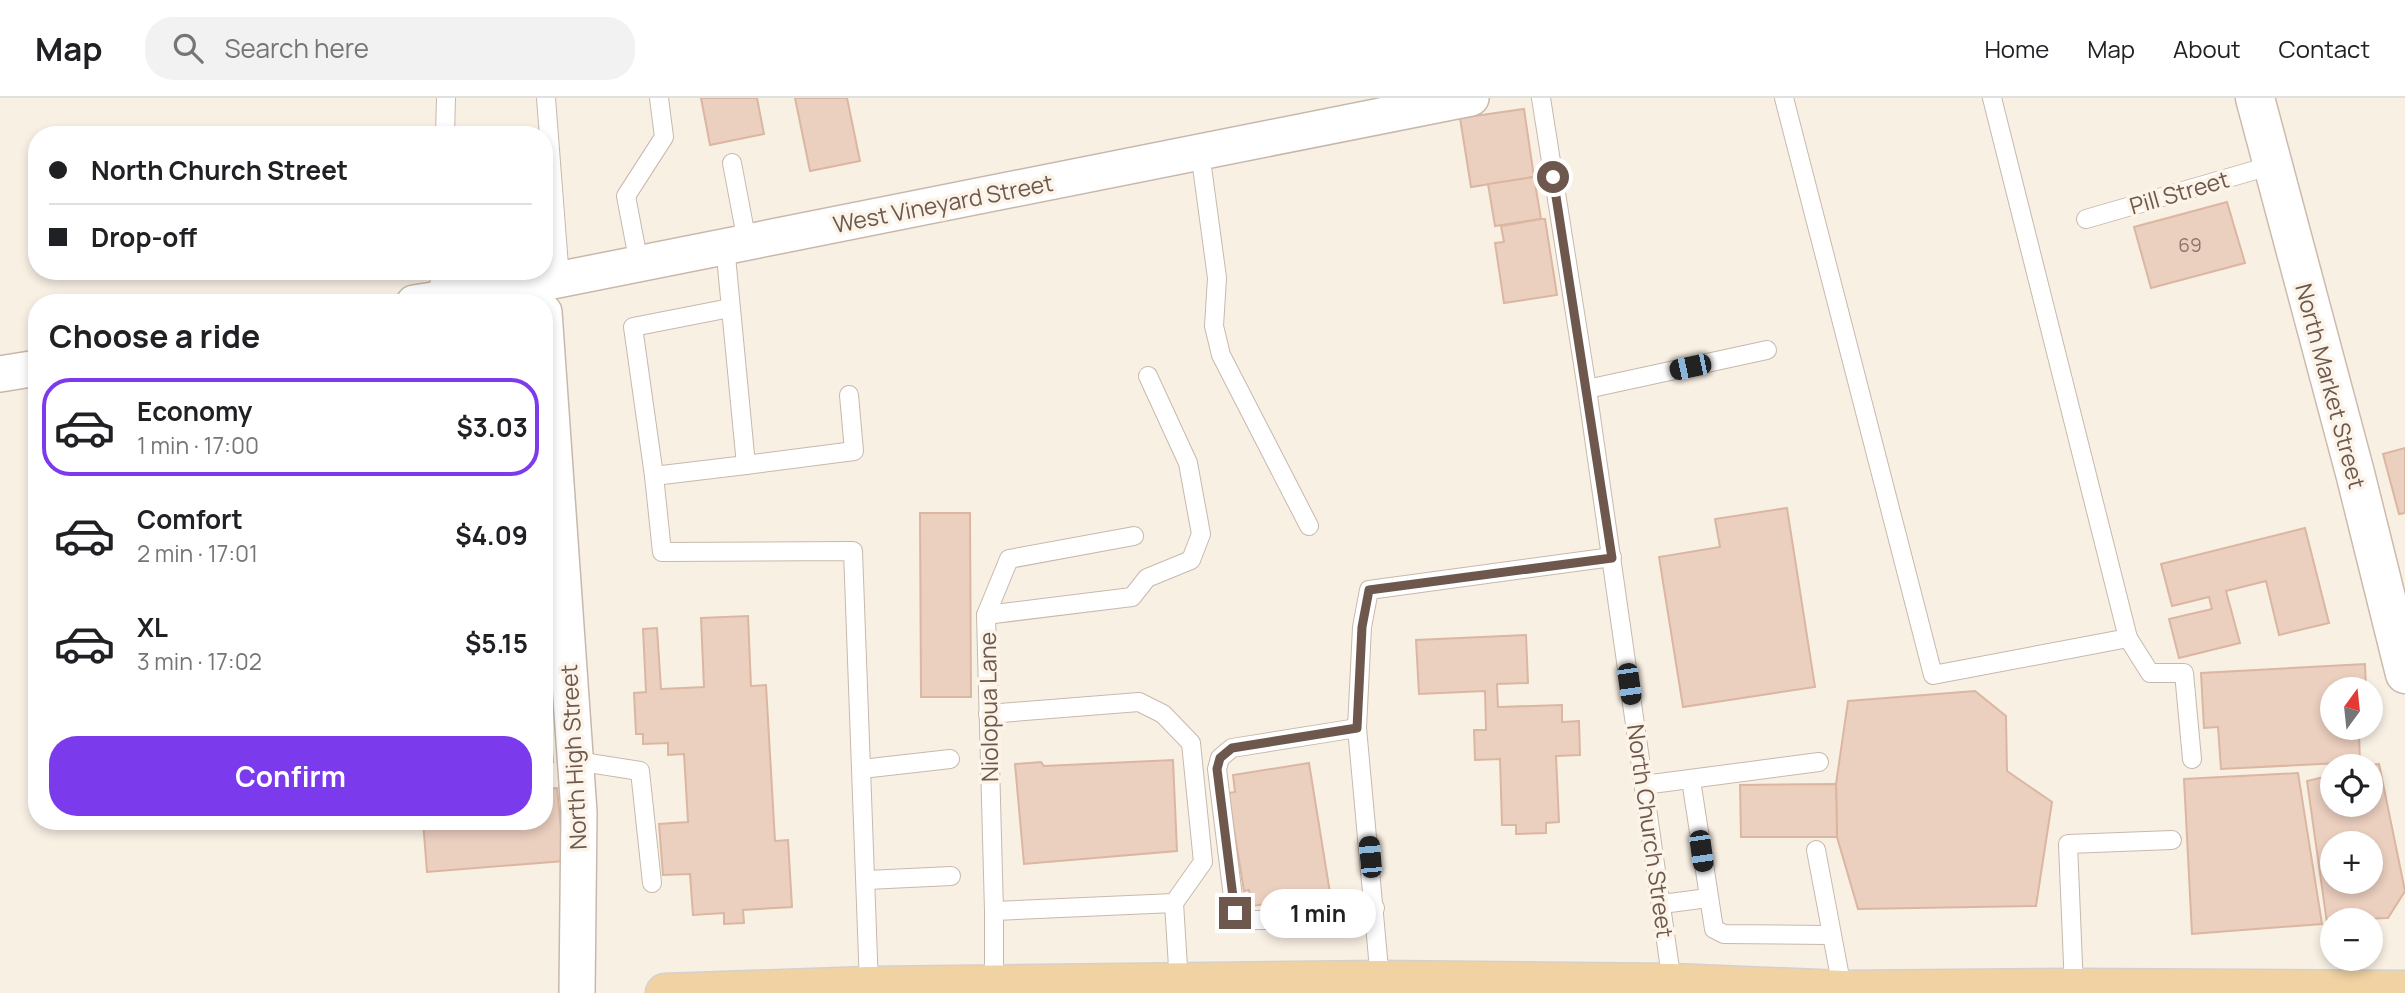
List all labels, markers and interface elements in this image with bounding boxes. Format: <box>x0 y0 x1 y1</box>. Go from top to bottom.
search box <box>145 17 635 80</box>
text: Map <box>35 26 103 71</box>
icon: search <box>169 29 207 67</box>
text: Search here <box>225 30 369 66</box>
text: Home <box>1984 32 2049 65</box>
text: Map <box>2087 32 2135 65</box>
text: About <box>2173 32 2241 65</box>
text: Contact <box>2279 32 2370 65</box>
text: North Church Street <box>91 152 348 188</box>
route start <box>1537 161 1569 193</box>
street label: Pill Street <box>2125 163 2233 221</box>
street label: West Vineyard Street <box>830 166 1056 240</box>
text: Drop-off <box>91 219 197 255</box>
house number: 69 <box>2178 232 2202 258</box>
street label: North Market Street <box>2288 280 2374 492</box>
text: Choose a ride <box>49 314 260 358</box>
car <box>1668 352 1713 382</box>
text: Economy <box>137 393 252 429</box>
icon: car <box>53 396 116 459</box>
text: $3.03 <box>456 409 528 445</box>
text: 1 min · 17:00 <box>137 429 259 461</box>
text: Comfort <box>137 501 243 537</box>
icon: car <box>53 504 116 567</box>
text: $4.09 <box>455 517 528 553</box>
text: 2 min · 17:01 <box>137 537 258 569</box>
text: XL <box>137 609 168 645</box>
icon: car <box>53 612 116 675</box>
text: $5.15 <box>465 625 528 661</box>
street label: Niolopua Lane <box>971 632 1005 782</box>
text: 3 min · 17:02 <box>137 645 262 677</box>
car <box>1616 662 1643 706</box>
street label: North High Street <box>552 663 594 851</box>
north arrow <box>2320 677 2384 740</box>
map controls <box>2320 677 2383 971</box>
street label: North Church Street <box>1620 722 1682 940</box>
button: Confirm <box>49 736 532 816</box>
button: locate <box>2320 754 2383 817</box>
car <box>1688 829 1715 873</box>
button: + <box>2320 831 2383 894</box>
car <box>1358 835 1383 879</box>
callout: 1 min <box>1260 888 1375 938</box>
route end <box>1219 897 1251 929</box>
text: 1 min <box>1290 897 1346 929</box>
button: − <box>2320 908 2383 971</box>

